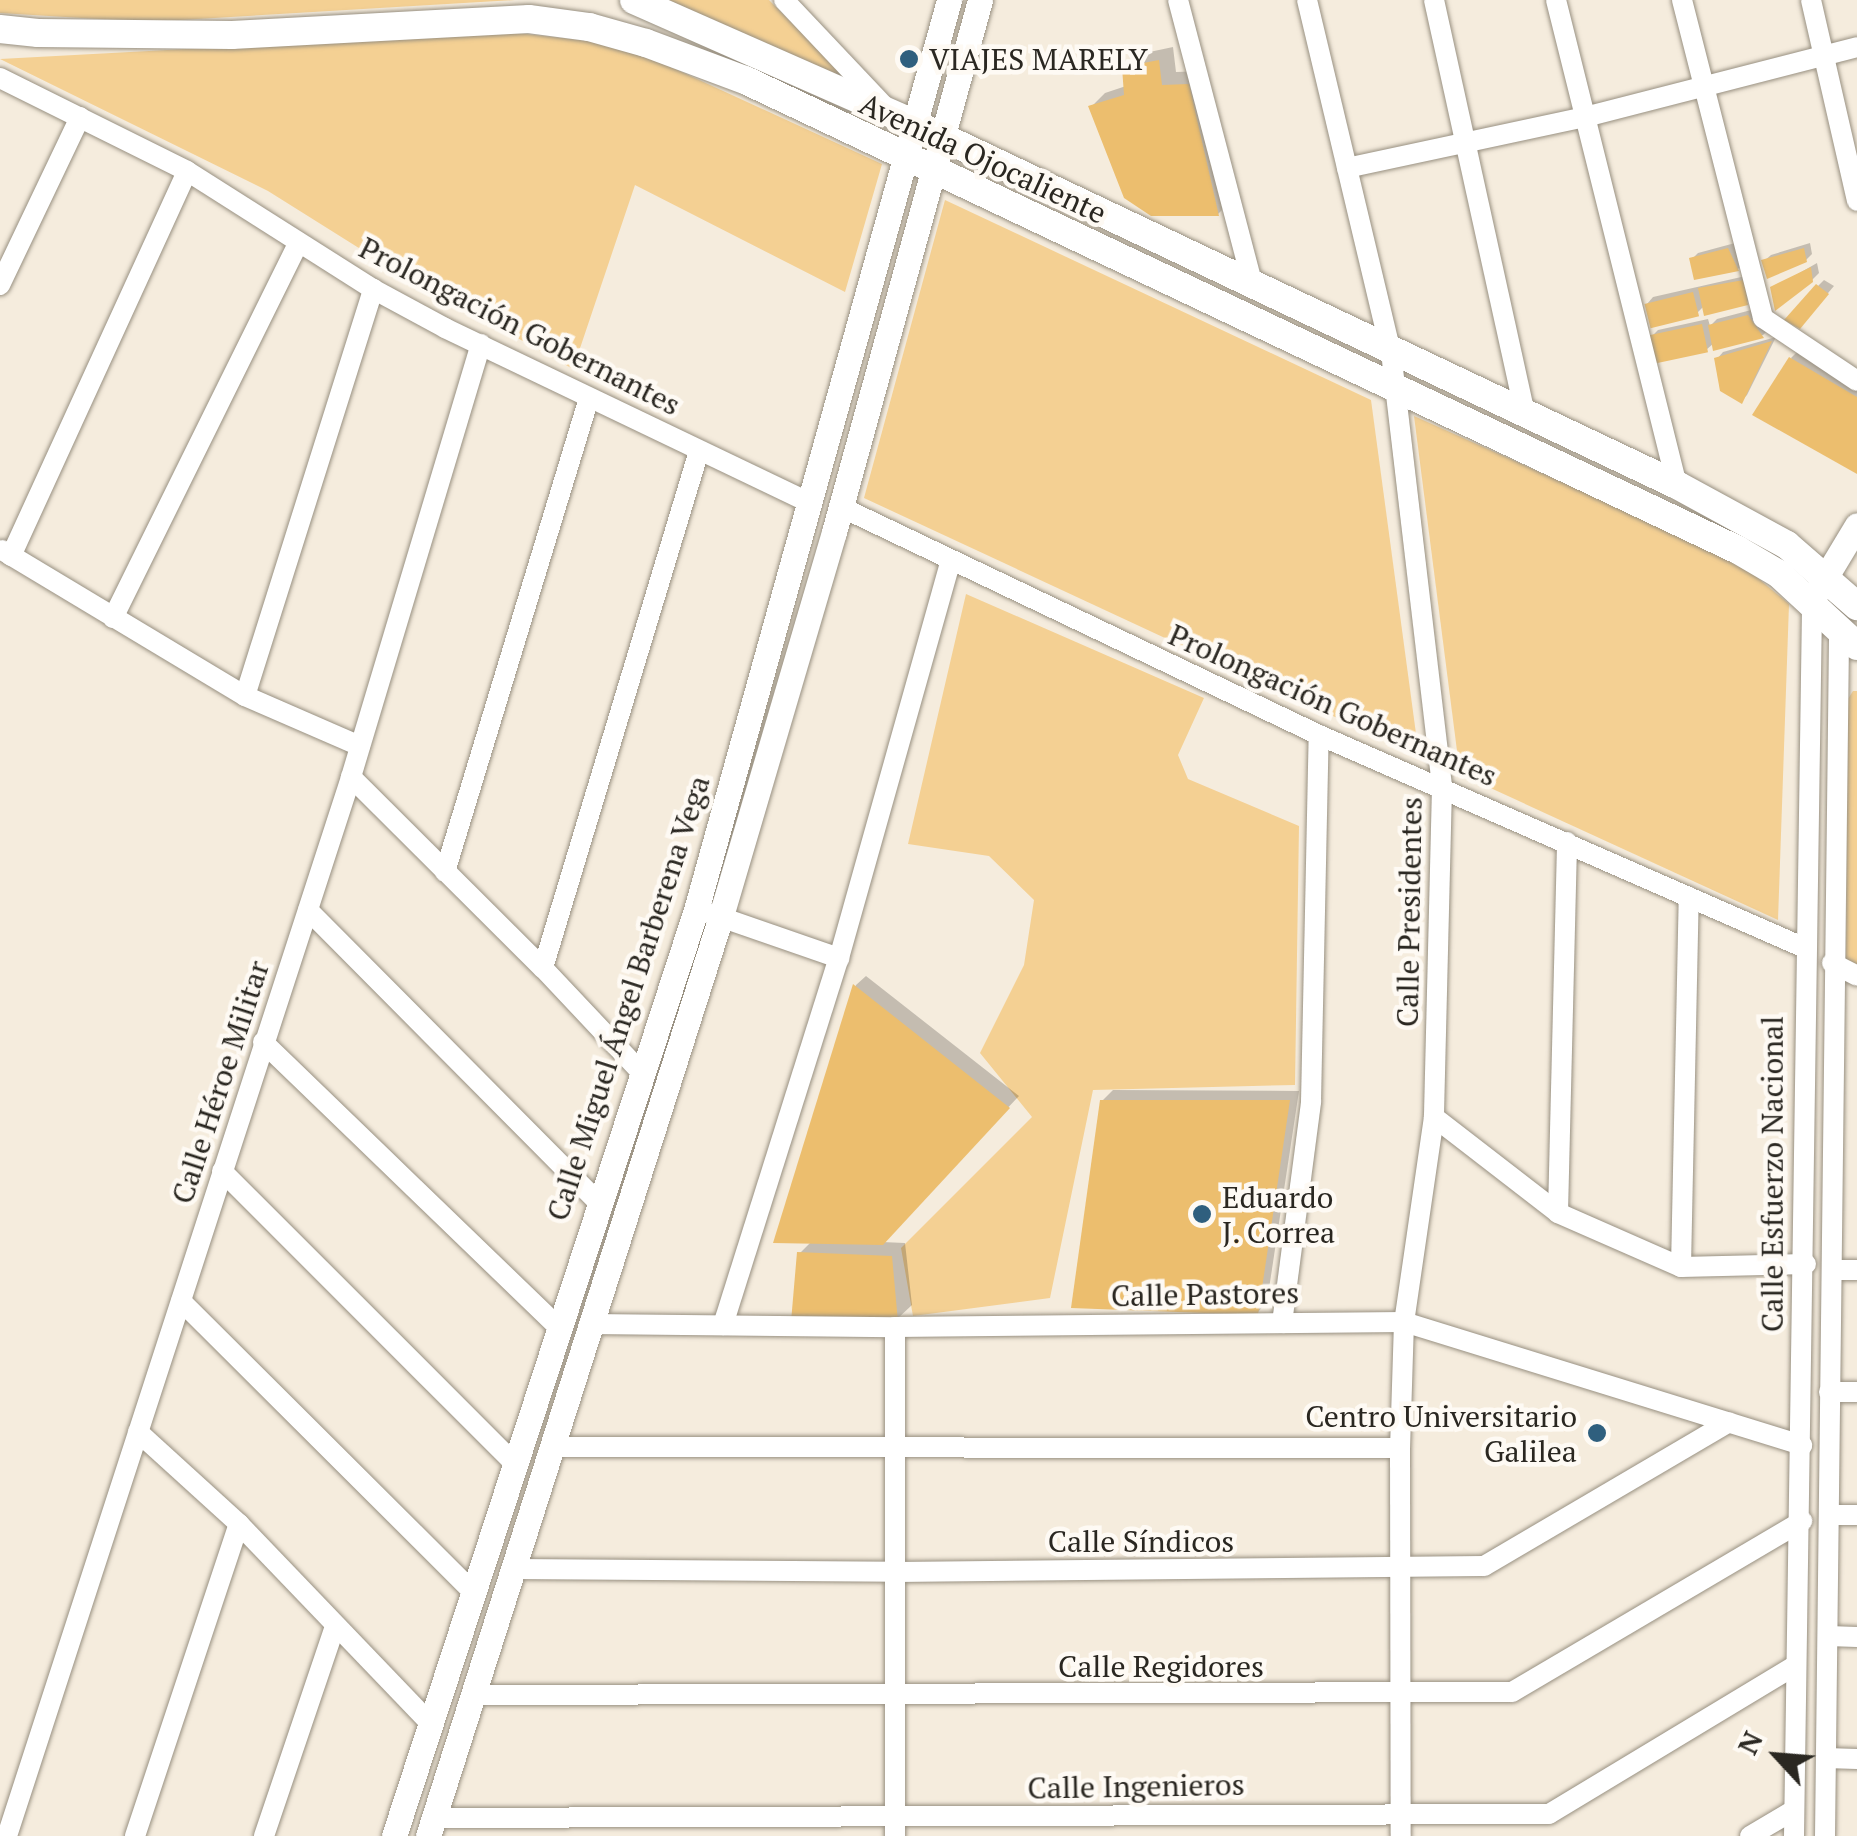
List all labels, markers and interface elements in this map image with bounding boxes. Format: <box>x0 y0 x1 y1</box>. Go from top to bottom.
place label: VIAJES MARELY <box>929 41 1148 77</box>
marker: VIAJES MARELY <box>898 48 920 70</box>
street label: Avenida Ojocaliente <box>854 85 1112 231</box>
street label: Prolongación Gobernantes <box>354 229 686 423</box>
street label: Prolongación Gobernantes <box>1163 616 1503 794</box>
street label: Calle Miguel Ángel Barberena Vega <box>539 770 717 1226</box>
street label: Calle Presidentes <box>1389 797 1429 1027</box>
street label: Calle Héroe Militar <box>164 956 276 1208</box>
street label: Calle Esfuerzo Nacional <box>1754 1016 1790 1332</box>
place label: Eduardo J. Correa <box>1222 1179 1336 1250</box>
marker: Eduardo J. Correa <box>1191 1203 1213 1225</box>
street label: Calle Pastores <box>1111 1274 1299 1314</box>
place label: Centro Universitario Galilea <box>1305 1398 1577 1468</box>
marker: Centro Universitario Galilea <box>1586 1422 1608 1444</box>
street label: Calle Síndicos <box>1048 1523 1234 1559</box>
street label: Calle Regidores <box>1058 1648 1264 1684</box>
north arrow <box>1727 1706 1827 1806</box>
text: N <box>1728 1725 1771 1760</box>
street label: Calle Ingenieros <box>1027 1766 1245 1806</box>

